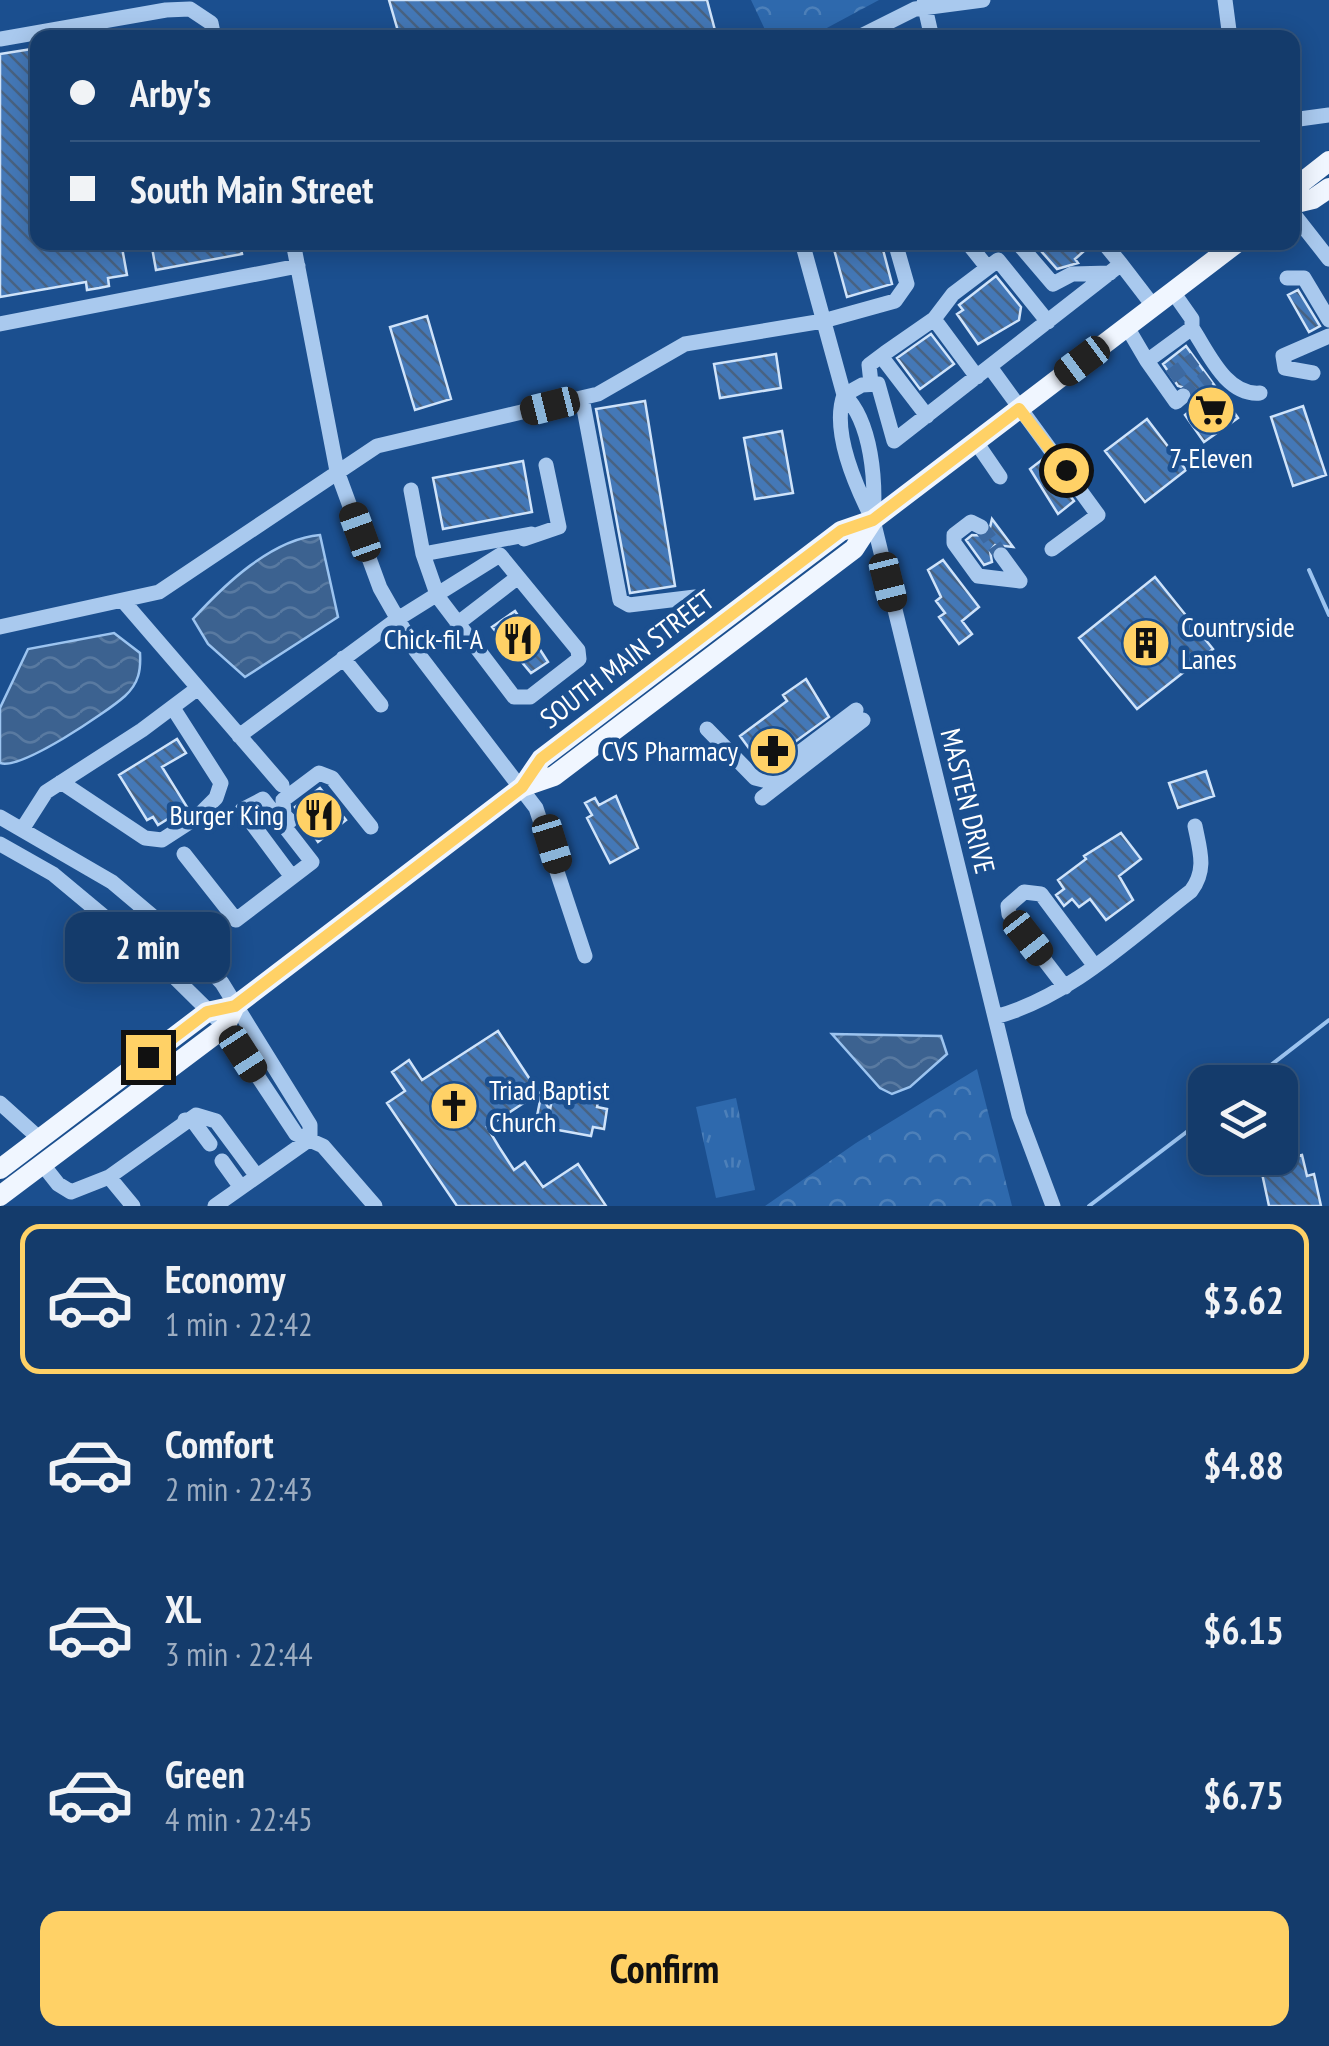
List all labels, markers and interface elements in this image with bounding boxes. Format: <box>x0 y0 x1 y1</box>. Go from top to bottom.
text: Arby's <box>130 68 211 117</box>
text: South Main Street <box>130 164 373 213</box>
car <box>1049 331 1115 391</box>
car <box>517 384 583 428</box>
supermarket icon: 7-Eleven <box>1185 384 1237 436</box>
place label: 7-Eleven <box>1169 439 1253 476</box>
route start <box>1044 448 1089 493</box>
car <box>336 499 384 565</box>
car <box>866 549 910 615</box>
street label: SOUTH MAIN STREET <box>532 581 721 736</box>
place label: Countryside Lanes <box>1181 608 1295 677</box>
restaurant icon: Chick-fil-A <box>492 613 544 665</box>
building icon: Countryside Lanes <box>1120 617 1172 669</box>
place label: Chick-fil-A <box>384 620 484 657</box>
street label: MASTEN DRIVE <box>933 724 1004 877</box>
pharmacy icon: CVS Pharmacy <box>747 725 799 777</box>
place label: CVS Pharmacy <box>602 732 738 769</box>
restaurant icon: Burger King <box>293 789 345 841</box>
place label: Burger King <box>169 796 284 833</box>
car <box>529 811 575 877</box>
car <box>998 905 1058 971</box>
callout: 2 min <box>66 912 230 982</box>
text: 2 min <box>115 926 180 968</box>
car <box>214 1021 272 1087</box>
route end <box>126 1035 171 1080</box>
map controls <box>1188 1065 1298 1175</box>
button: layers <box>1188 1065 1298 1175</box>
place label: Triad Baptist Church <box>489 1071 610 1140</box>
church icon: Triad Baptist Church <box>428 1080 480 1132</box>
icon: car <box>45 1254 135 1344</box>
text: Economy <box>165 1254 285 1303</box>
text: $3.62 <box>1203 1275 1284 1324</box>
text: 1 min · 22:42 <box>165 1303 313 1345</box>
icon: car <box>45 1419 135 1509</box>
text: Comfort <box>165 1419 274 1468</box>
text: $4.88 <box>1203 1440 1284 1489</box>
text: 2 min · 22:43 <box>165 1468 313 1510</box>
icon: car <box>45 1584 135 1674</box>
text: XL <box>165 1584 201 1633</box>
text: $6.15 <box>1203 1605 1284 1654</box>
text: 3 min · 22:44 <box>165 1633 313 1675</box>
icon: car <box>45 1749 135 1839</box>
text: Green <box>165 1749 245 1798</box>
text: $6.75 <box>1203 1770 1284 1819</box>
text: 4 min · 22:45 <box>165 1798 313 1840</box>
button: Confirm <box>40 1911 1289 2026</box>

